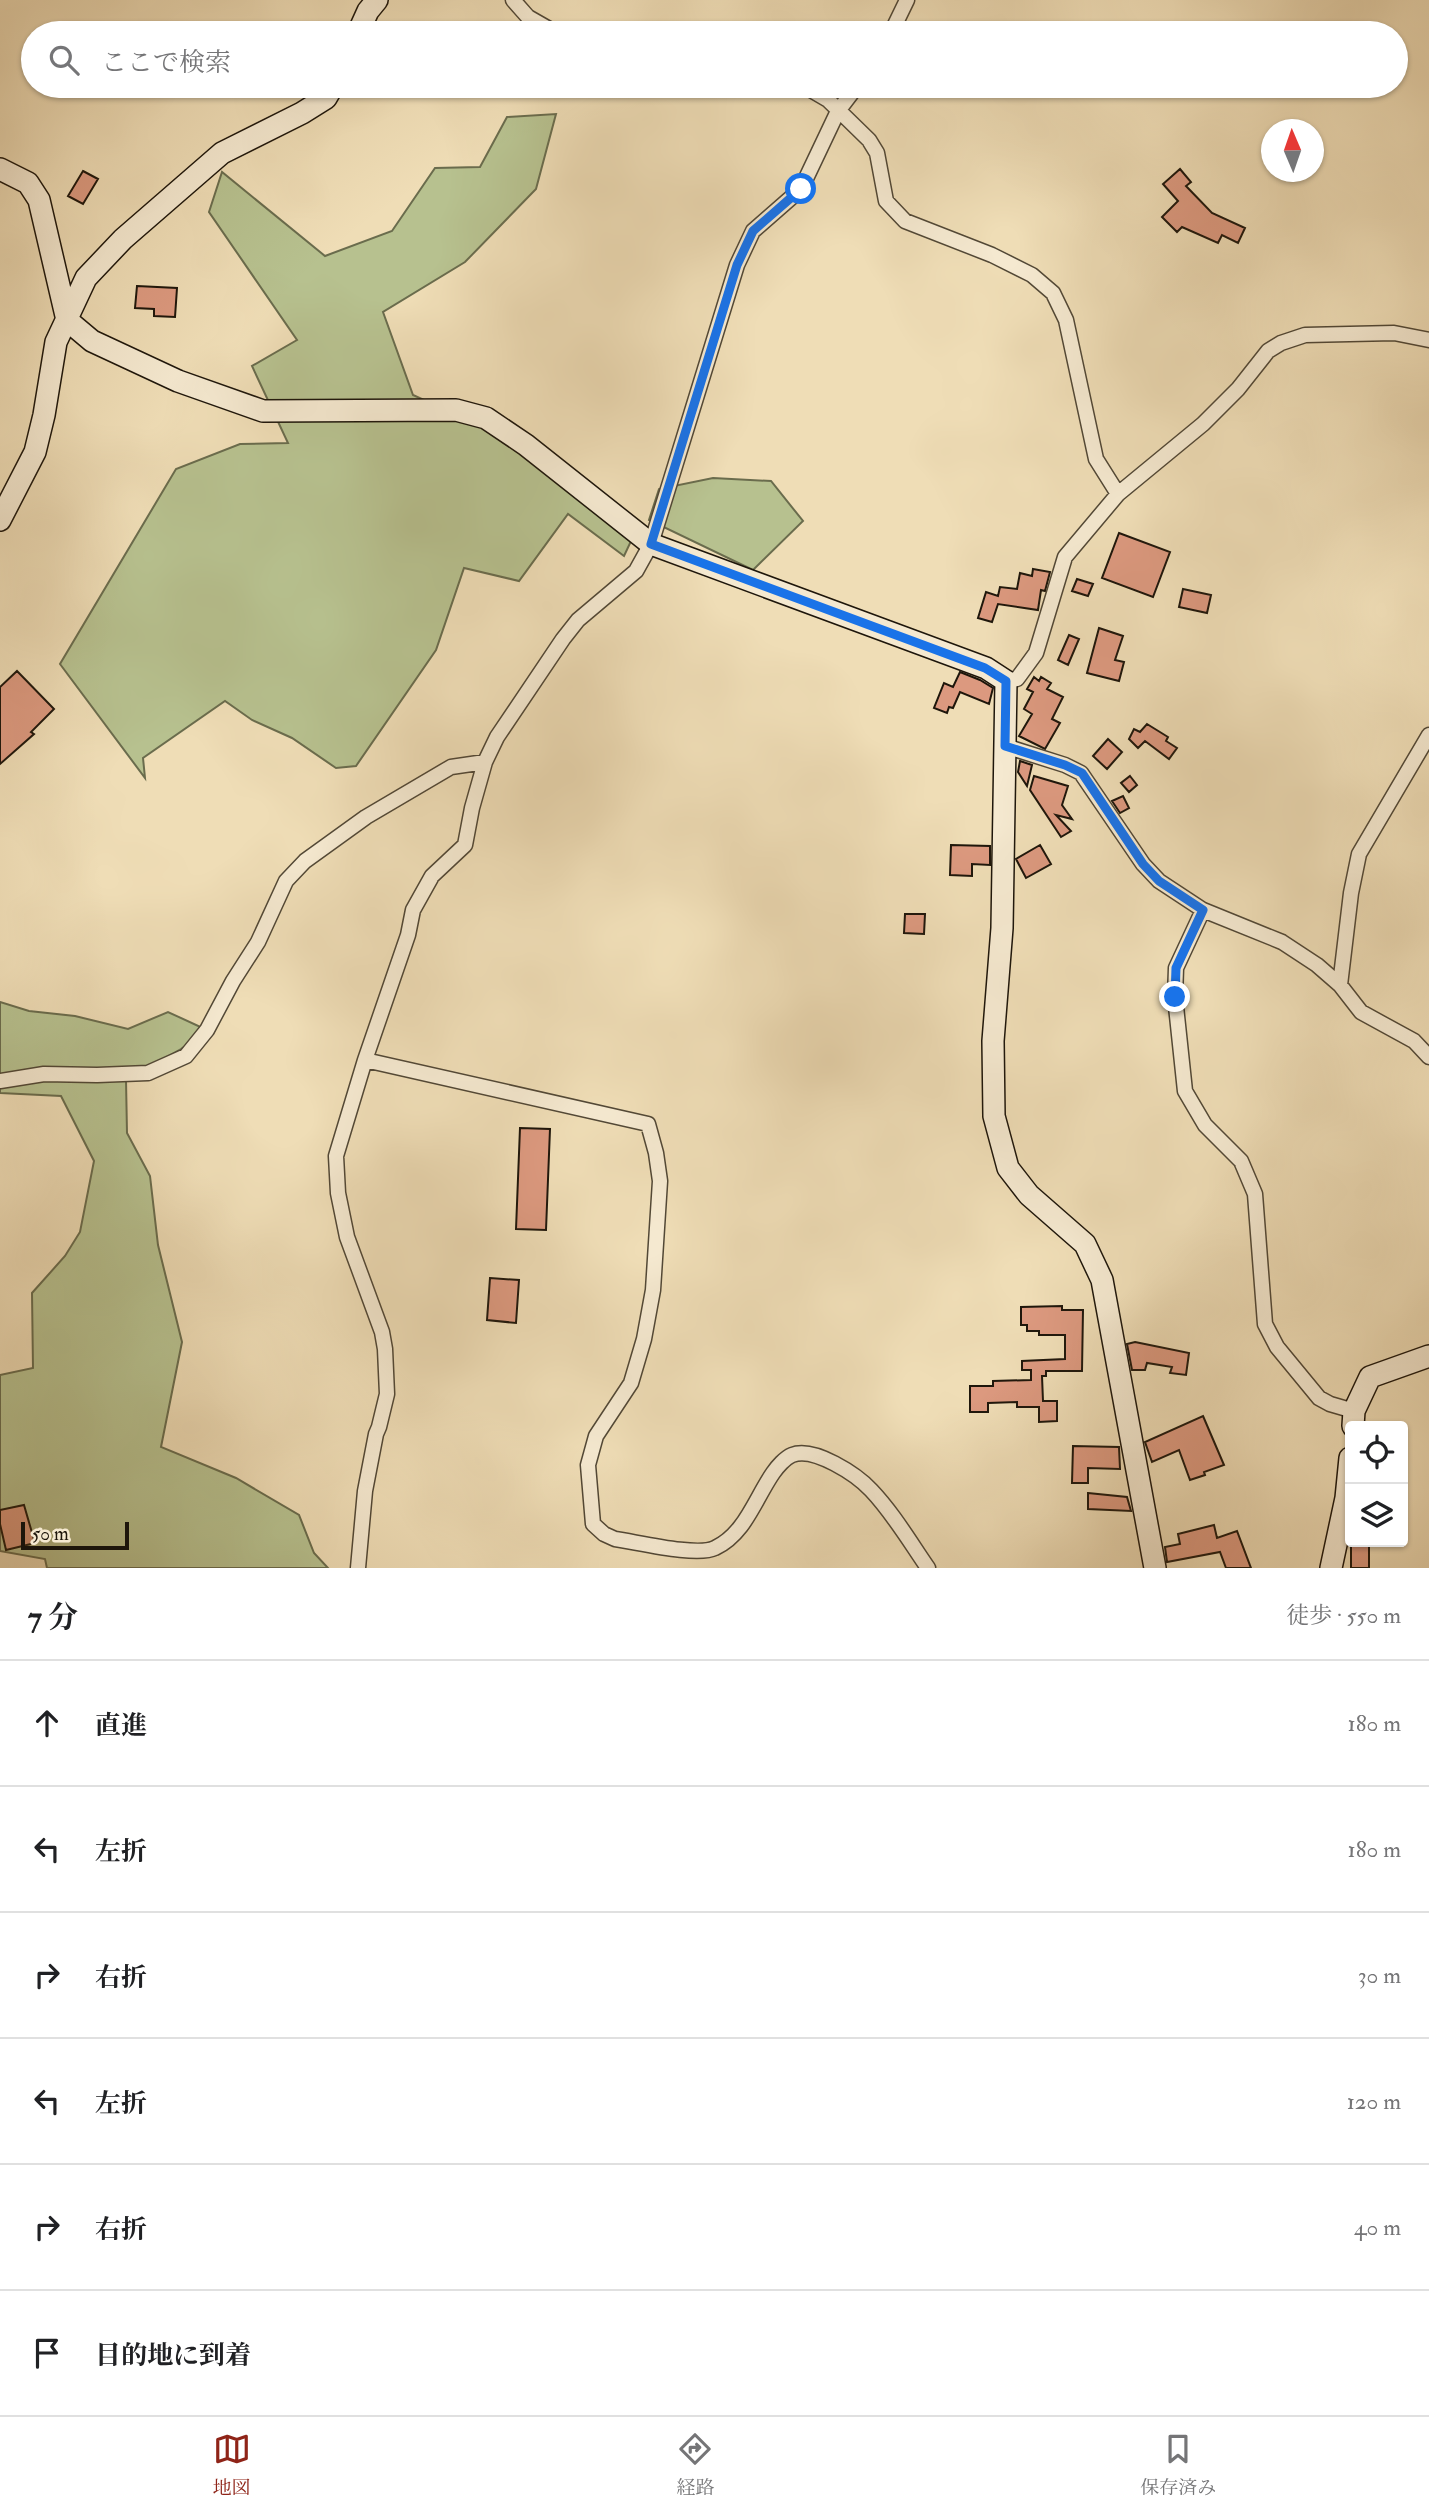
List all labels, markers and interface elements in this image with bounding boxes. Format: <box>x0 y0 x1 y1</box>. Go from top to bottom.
search box <box>21 21 1408 98</box>
icon: search <box>45 41 83 79</box>
text: ここで検索 <box>101 47 231 79</box>
north arrow <box>1261 119 1324 182</box>
route start <box>785 173 816 204</box>
route end <box>1159 981 1190 1012</box>
map controls <box>1345 1421 1408 1547</box>
button: locate <box>1345 1421 1408 1484</box>
button: layers <box>1345 1484 1408 1547</box>
scale bar <box>21 1519 130 1551</box>
text: 50 m <box>32 1522 69 1546</box>
text: 7 分 <box>28 1599 78 1636</box>
text: 徒歩 · 550 m <box>1286 1601 1401 1630</box>
icon: ahead <box>28 1704 66 1742</box>
text: 180 m <box>1348 1709 1401 1738</box>
text: 直進 <box>95 1710 147 1742</box>
icon: left <box>28 1830 66 1868</box>
text: 180 m <box>1348 1835 1401 1864</box>
text: 左折 <box>95 1836 147 1868</box>
icon: right <box>28 1956 66 1994</box>
text: 30 m <box>1358 1961 1401 1990</box>
text: 右折 <box>95 1962 147 1994</box>
icon: left <box>28 2082 66 2120</box>
text: 120 m <box>1347 2087 1401 2116</box>
text: 左折 <box>95 2088 147 2120</box>
icon: right <box>28 2208 66 2246</box>
text: 40 m <box>1354 2213 1401 2242</box>
text: 右折 <box>95 2214 147 2246</box>
icon: arrive <box>28 2334 66 2372</box>
text: 目的地に到着 <box>95 2340 251 2372</box>
tab: 地図 <box>213 2430 251 2500</box>
tab: 経路 <box>676 2430 714 2500</box>
tab: 保存済み <box>1140 2430 1216 2500</box>

